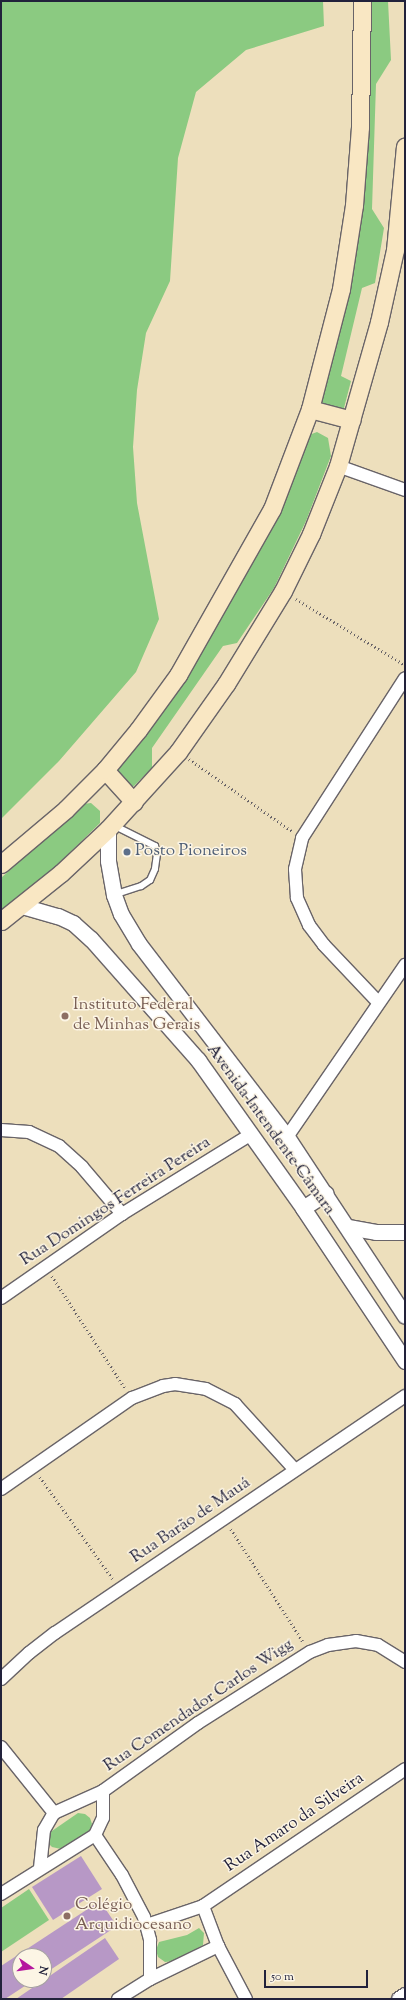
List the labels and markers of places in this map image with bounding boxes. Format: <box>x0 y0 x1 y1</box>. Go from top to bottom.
place label: Posto Pioneiros <box>135 842 247 862</box>
marker: Posto Pioneiros <box>122 847 132 857</box>
place label: Instituto Federal de Minhas Gerais <box>73 996 200 1036</box>
marker: Instituto Federal de Minhas Gerais <box>60 1011 70 1021</box>
place label: Colégio Arquidiocesano <box>75 1896 192 1936</box>
marker: Colégio Arquidiocesano <box>62 1911 72 1921</box>

